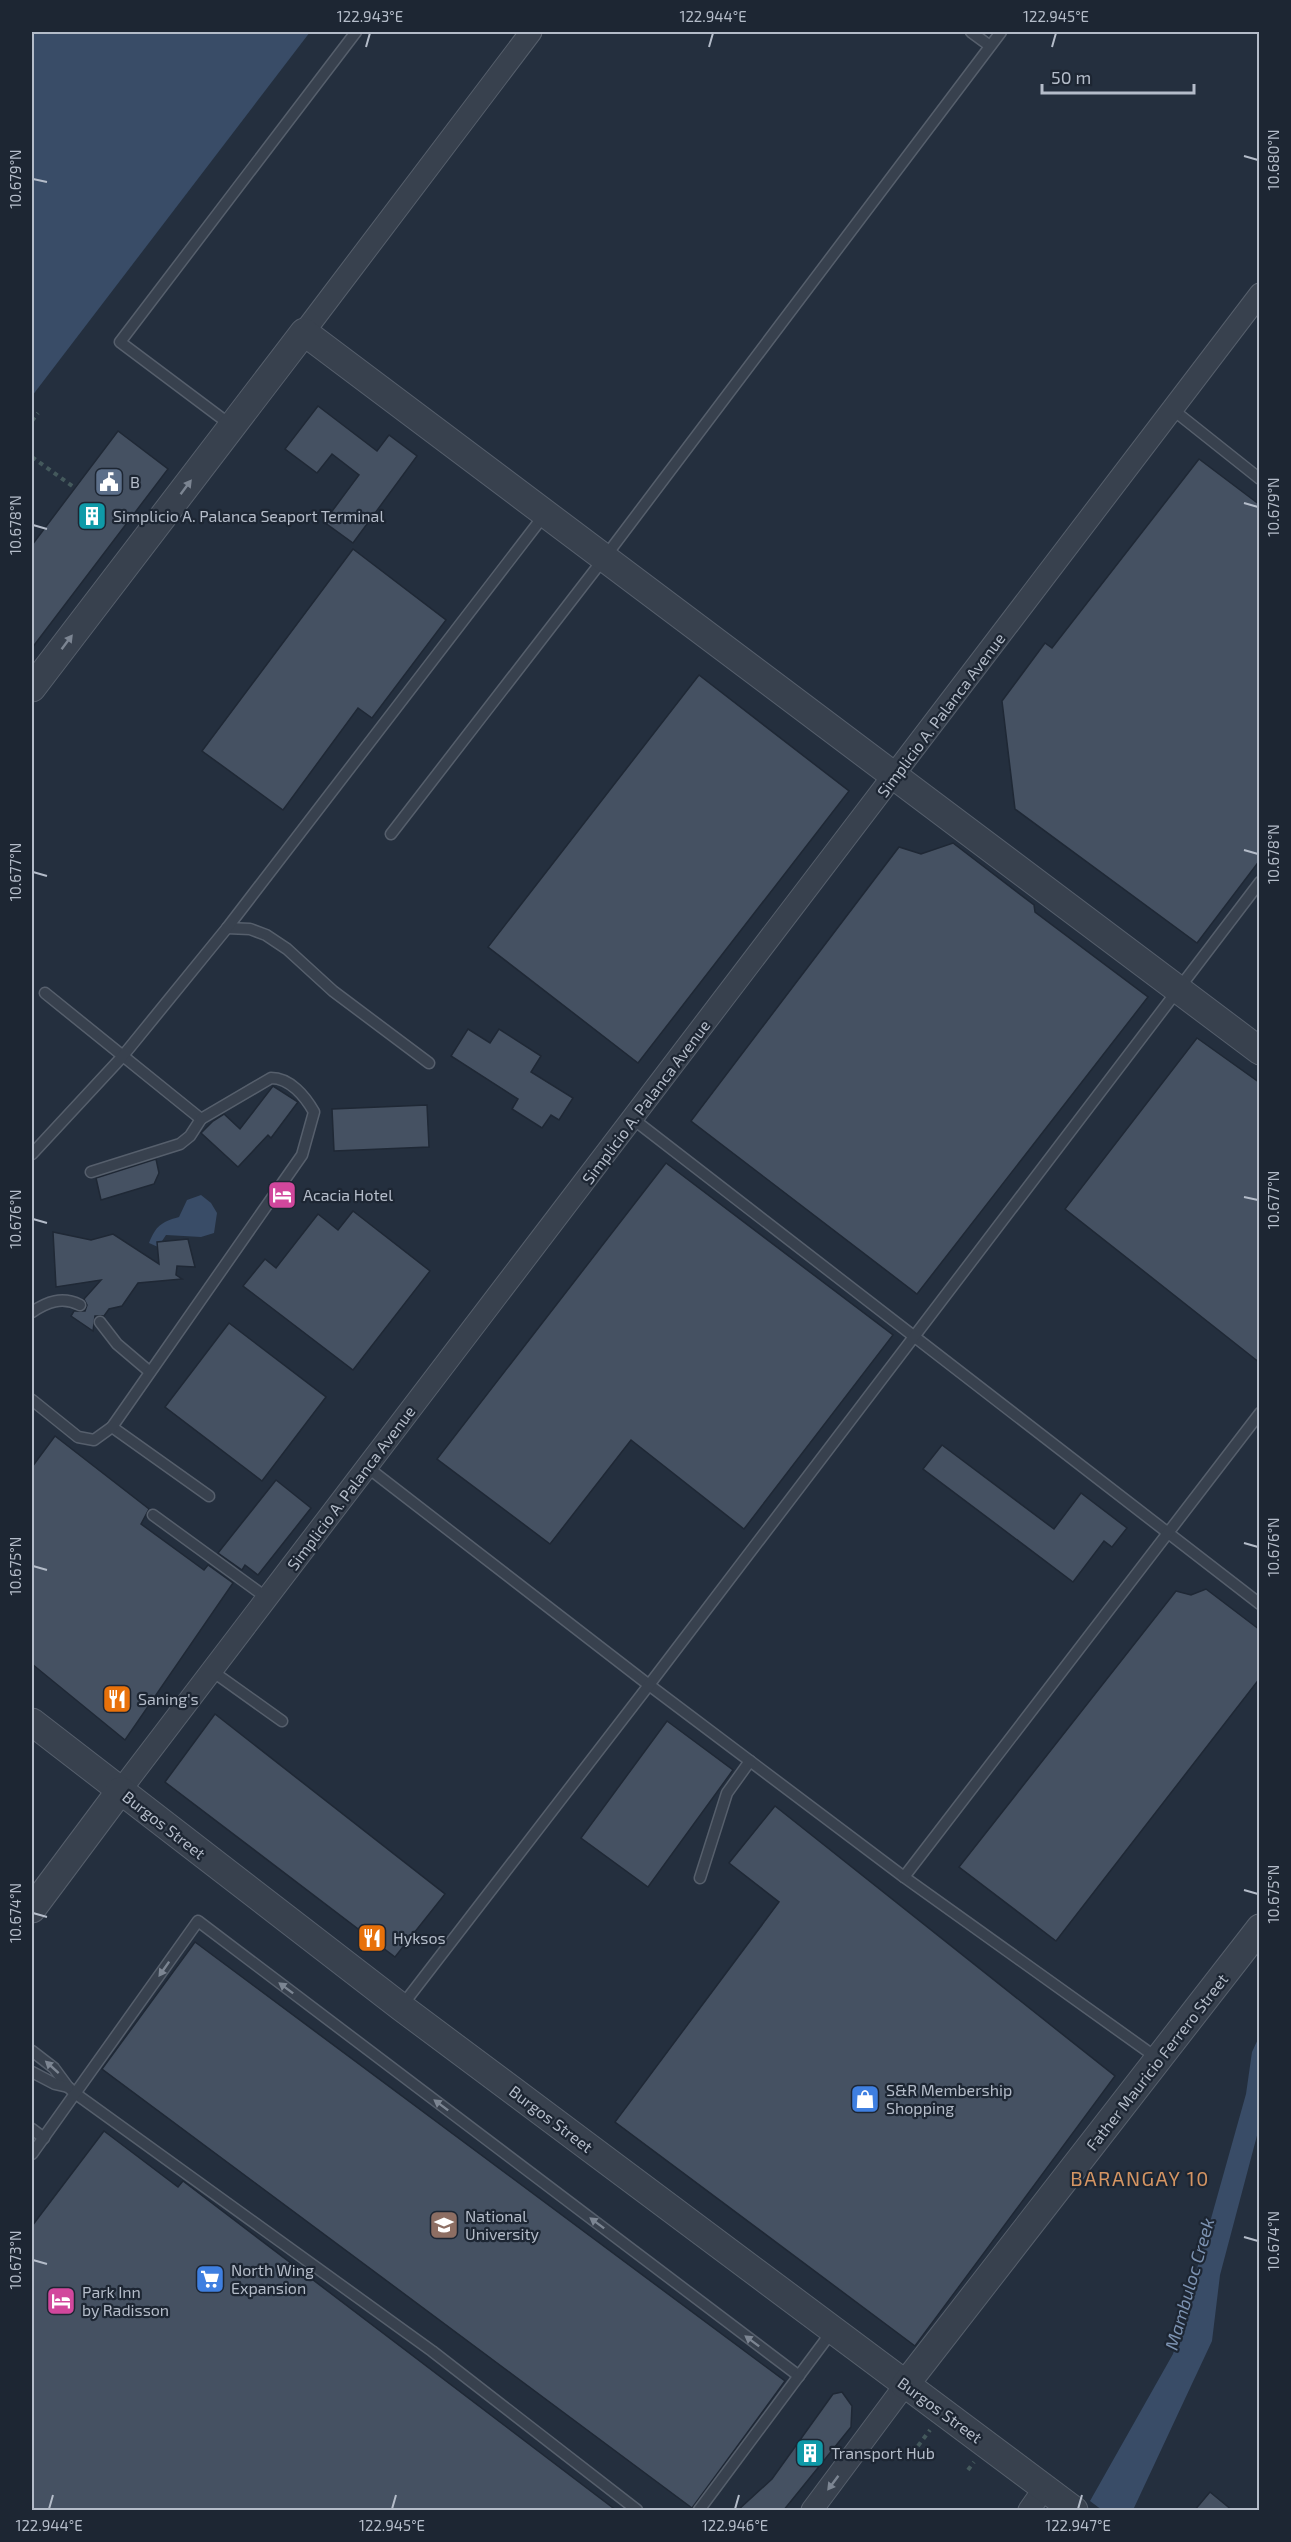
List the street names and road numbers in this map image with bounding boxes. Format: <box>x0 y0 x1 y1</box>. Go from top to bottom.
street label: Simplicio A. Palanca Avenue <box>873 629 1009 801</box>
street label: Simplicio A. Palanca Avenue <box>578 1016 714 1188</box>
street label: Simplicio A. Palanca Avenue <box>283 1402 419 1574</box>
street label: Burgos Street <box>119 1786 209 1863</box>
street label: Father Mauricio Ferrero Street <box>1082 1970 1231 2154</box>
street label: Burgos Street <box>506 2081 597 2156</box>
street label: Burgos Street <box>894 2373 986 2447</box>

